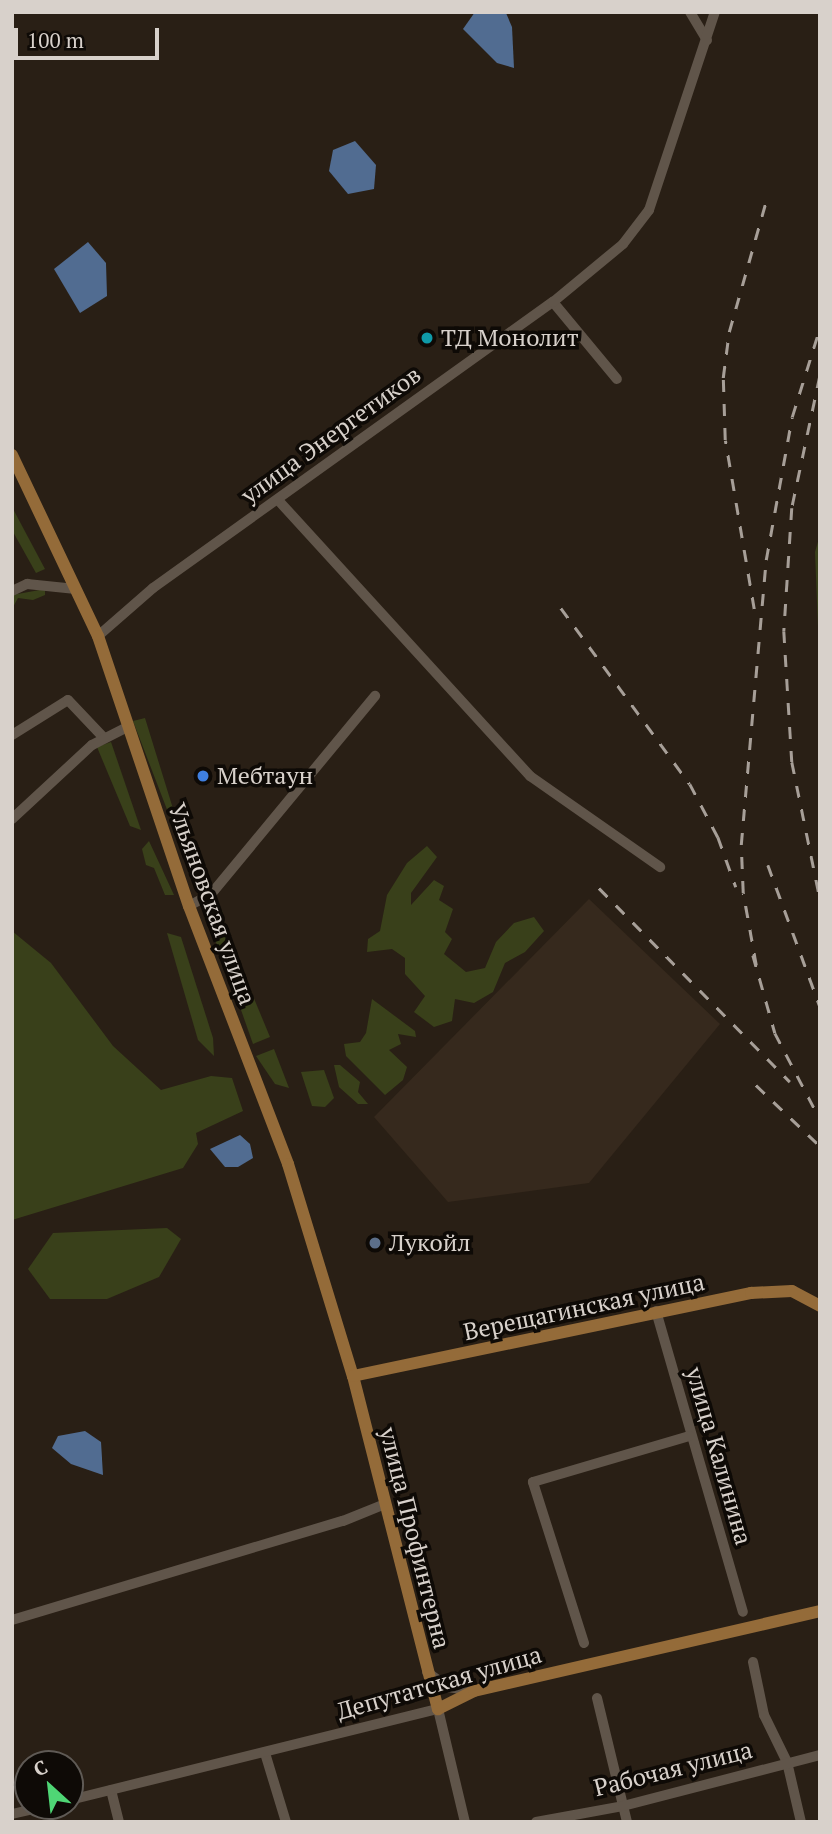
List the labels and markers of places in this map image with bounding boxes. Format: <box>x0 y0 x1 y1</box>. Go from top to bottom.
place label: ТД Монолит <box>441 324 579 352</box>
marker: ТД Монолит <box>419 330 435 346</box>
place label: Мебтаун <box>217 762 313 790</box>
marker: Мебтаун <box>195 768 211 784</box>
place label: Лукойл <box>389 1229 471 1257</box>
marker: Лукойл <box>367 1235 383 1251</box>

